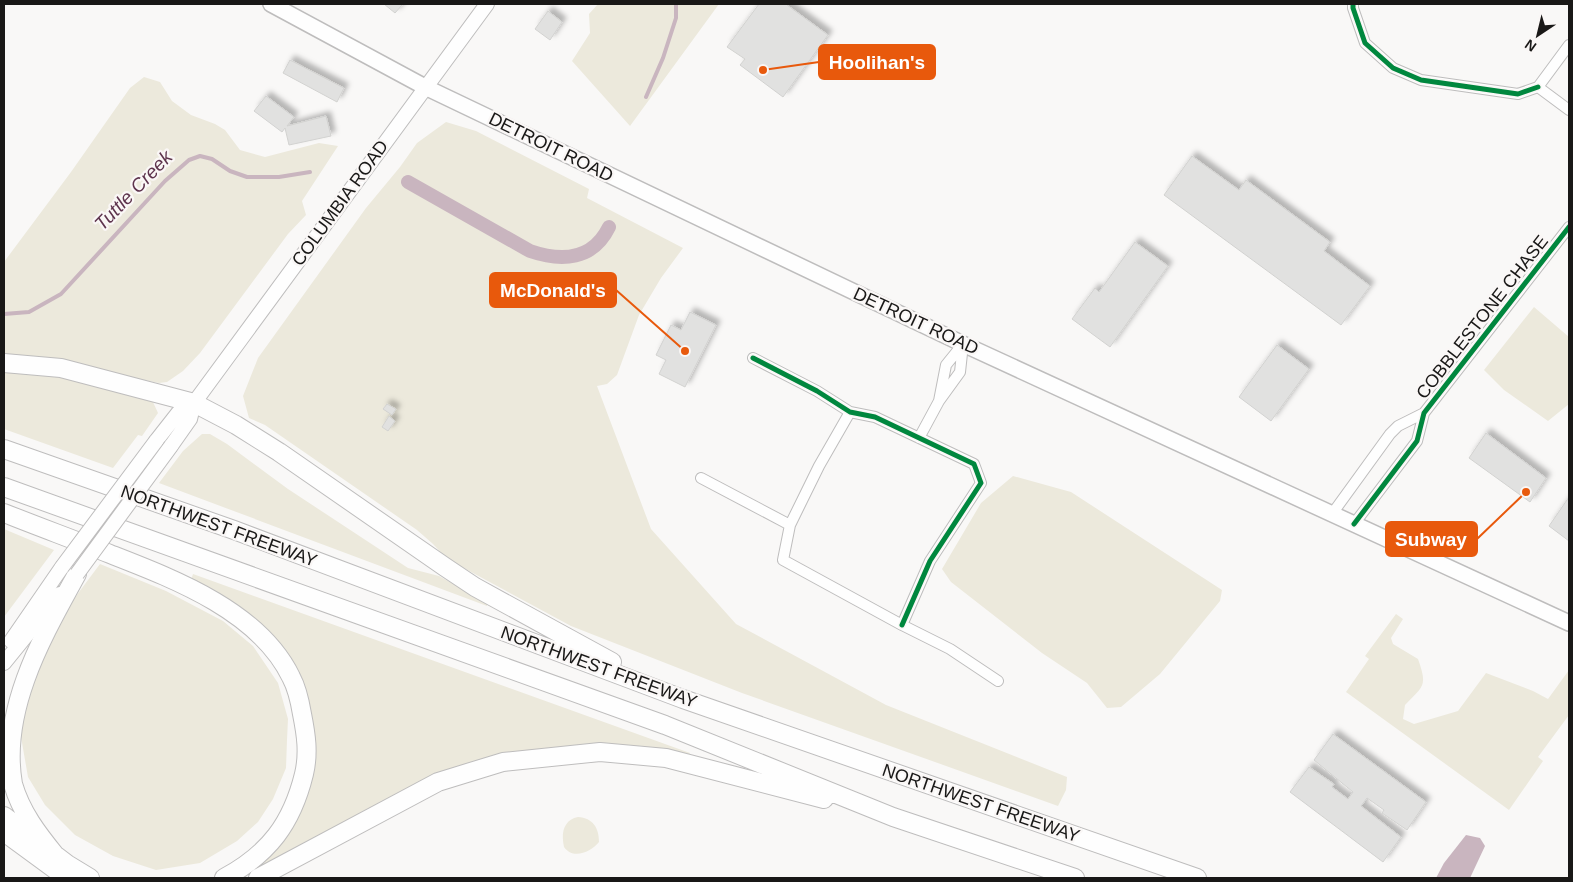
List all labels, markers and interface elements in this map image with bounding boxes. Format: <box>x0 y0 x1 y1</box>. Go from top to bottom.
north arrow <box>1513 10 1563 60</box>
text: N <box>1522 36 1539 55</box>
callout: Hoolihan's <box>819 45 935 79</box>
text: Hoolihan's <box>829 52 925 73</box>
street label: DETROIT ROAD <box>486 108 616 186</box>
street label: COLUMBIA ROAD <box>288 136 392 270</box>
water label: Tuttle Creek <box>90 145 177 234</box>
street label: COBBLESTONE CHASE <box>1412 231 1552 403</box>
callout: McDonald's <box>490 273 616 307</box>
text: McDonald's <box>500 280 606 301</box>
street label: DETROIT ROAD <box>850 283 982 359</box>
street label: NORTHWEST FREEWAY <box>118 481 320 571</box>
callout: Subway <box>1386 522 1477 556</box>
text: Subway <box>1395 529 1467 550</box>
street label: NORTHWEST FREEWAY <box>498 622 700 712</box>
street label: NORTHWEST FREEWAY <box>880 760 1082 846</box>

